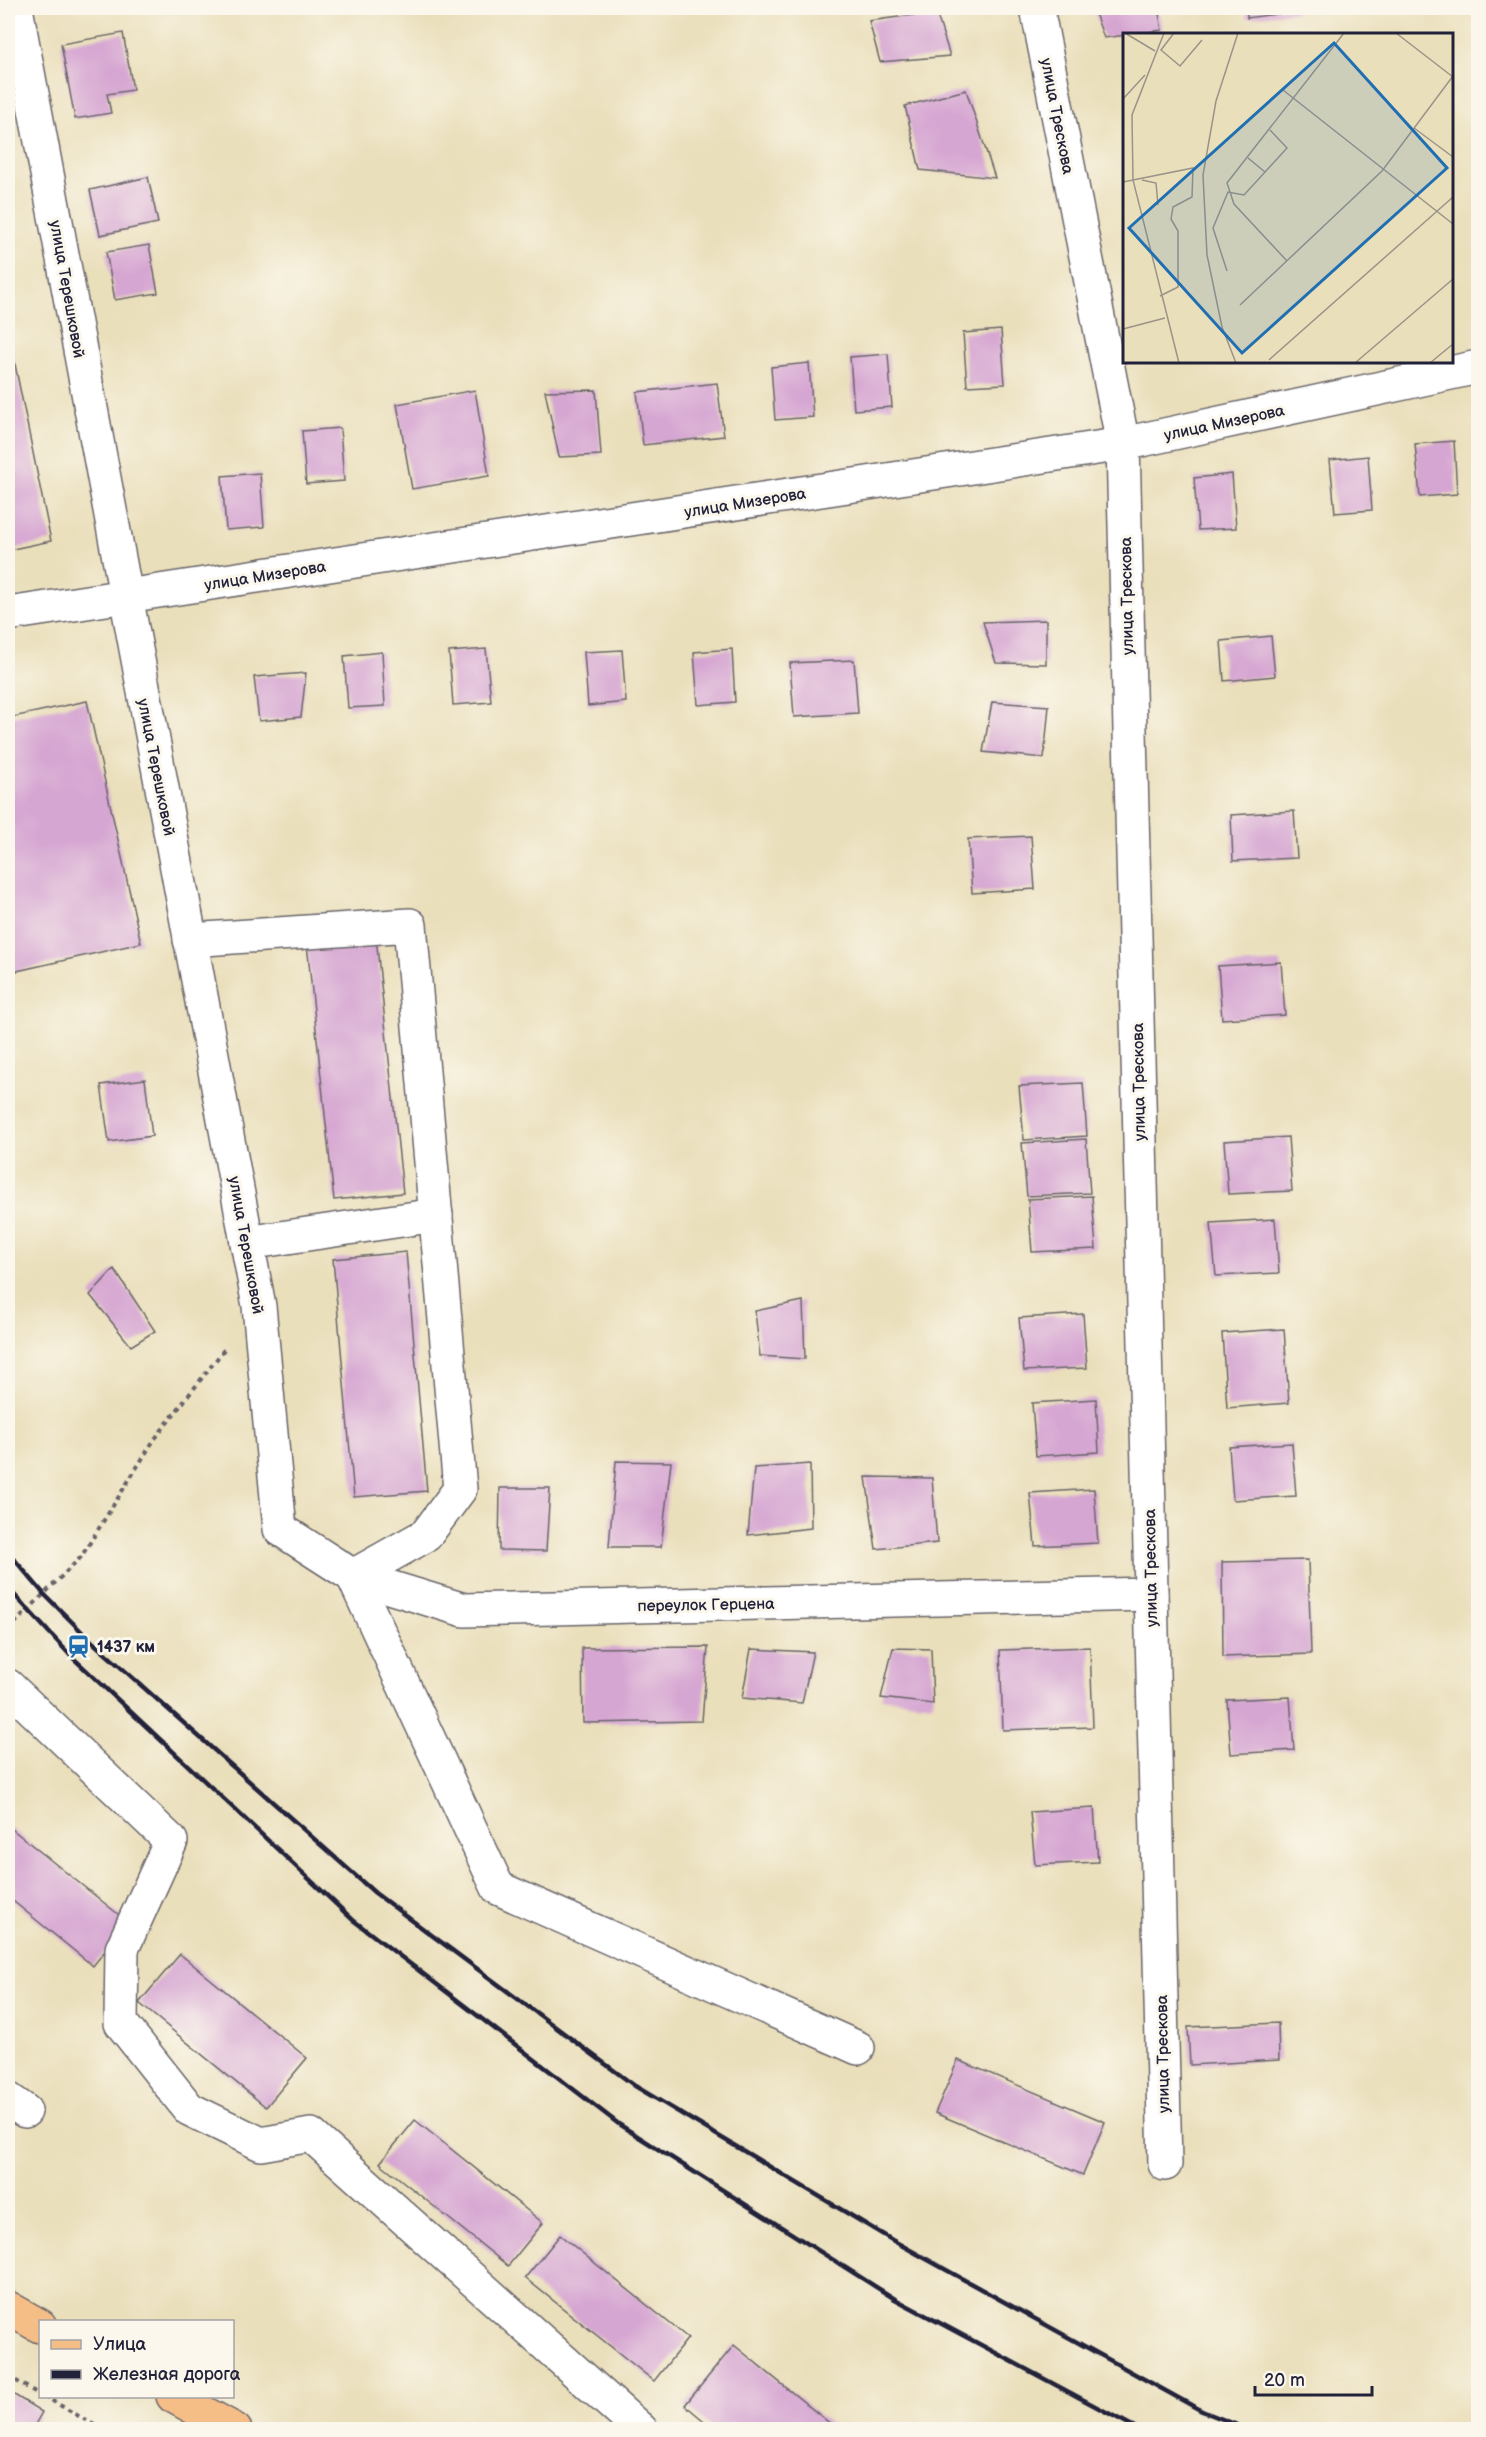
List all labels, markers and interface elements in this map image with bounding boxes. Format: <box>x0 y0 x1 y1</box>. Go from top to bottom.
inset map <box>1123 33 1453 363</box>
street label: улица Трескова <box>1036 57 1077 177</box>
street label: улица Терешковой <box>45 219 88 360</box>
street label: улица Мизерова <box>1162 401 1287 446</box>
street label: улица Мизерова <box>683 484 808 522</box>
street label: улица Трескова <box>1117 536 1138 655</box>
street label: улица Мизерова <box>203 557 328 595</box>
street label: улица Терешковой <box>133 697 178 838</box>
street label: улица Трескова <box>1129 1022 1150 1141</box>
street label: улица Терешковой <box>224 1175 267 1316</box>
street label: улица Трескова <box>1141 1508 1162 1627</box>
street label: переулок Герцена <box>637 1595 775 1616</box>
station icon: 1437 км <box>66 1633 92 1659</box>
place label: 1437 км <box>97 1638 155 1657</box>
street label: улица Трескова <box>1153 1994 1174 2113</box>
legend <box>39 2320 234 2398</box>
text: Улица <box>93 2334 147 2355</box>
scale bar <box>1255 2359 1372 2397</box>
text: Железная дорога <box>93 2364 241 2385</box>
text: 20 m <box>1264 2370 1305 2391</box>

